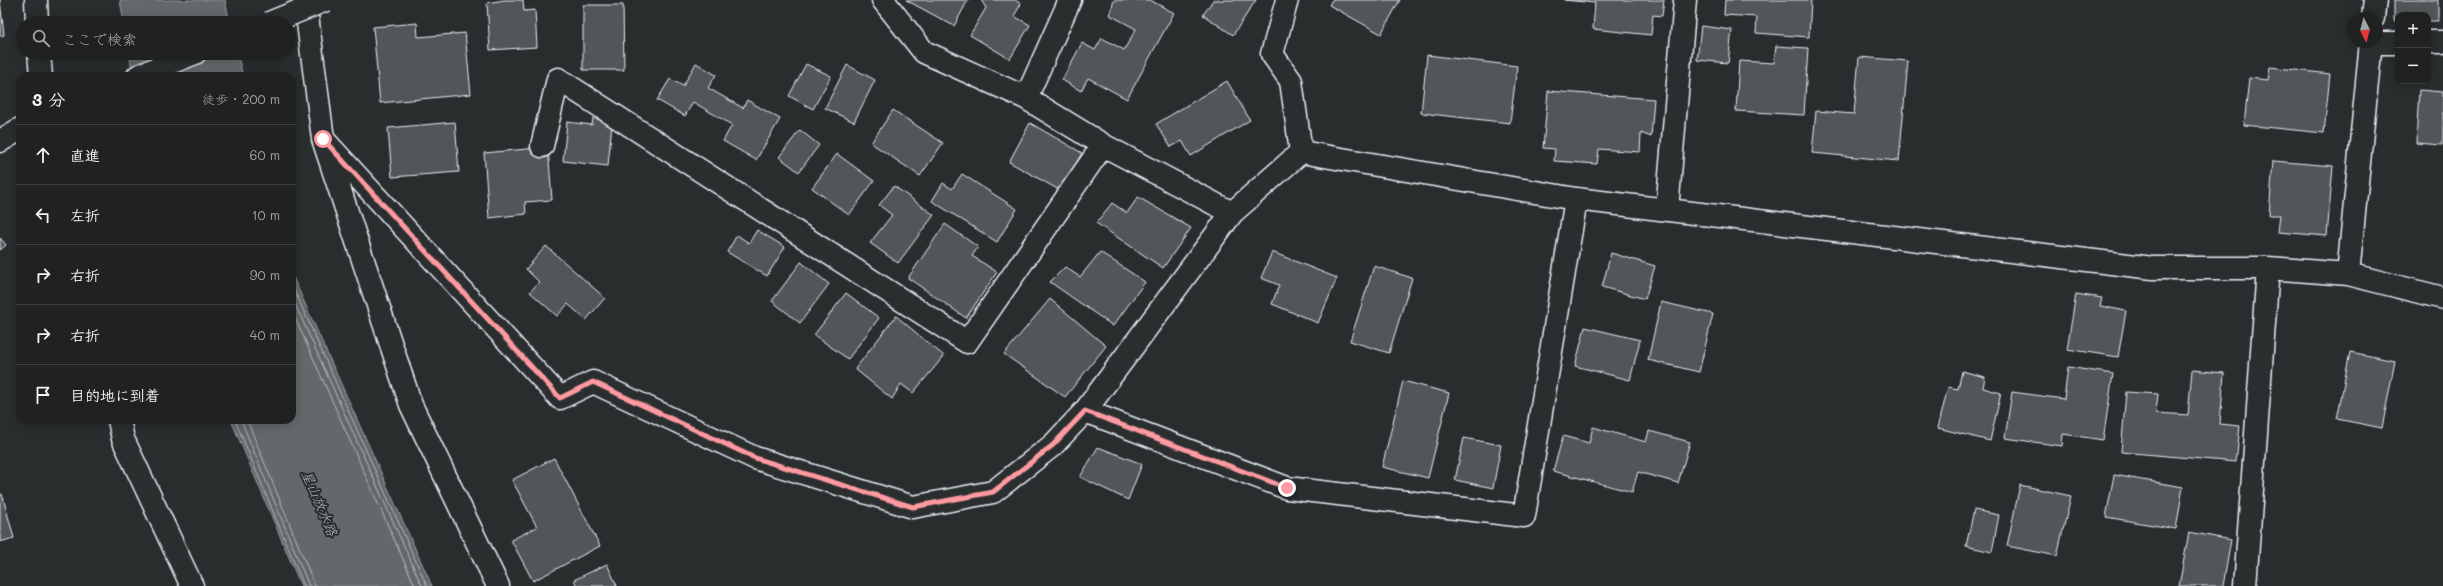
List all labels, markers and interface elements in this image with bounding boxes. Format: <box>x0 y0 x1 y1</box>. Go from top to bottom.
north arrow <box>2347 12 2383 48</box>
map controls <box>2395 12 2431 84</box>
button: + <box>2395 12 2431 48</box>
search box <box>16 16 296 60</box>
icon: search <box>30 27 52 49</box>
text: ここで検索 <box>62 29 137 49</box>
button: − <box>2395 48 2431 84</box>
text: 3 分 <box>32 88 65 110</box>
text: 徒歩 · 200 m <box>202 90 280 107</box>
route start <box>314 130 332 148</box>
icon: ahead <box>32 144 54 166</box>
text: 直進 <box>70 145 100 165</box>
text: 60 m <box>250 146 280 163</box>
icon: left <box>32 204 54 226</box>
text: 左折 <box>70 205 100 225</box>
text: 10 m <box>252 206 280 223</box>
icon: right <box>32 264 54 286</box>
text: 右折 <box>70 265 100 285</box>
text: 90 m <box>250 266 280 283</box>
icon: right <box>32 324 54 346</box>
text: 右折 <box>70 325 100 345</box>
text: 40 m <box>250 326 280 343</box>
icon: arrive <box>32 384 54 406</box>
text: 目的地に到着 <box>70 385 160 405</box>
water label: 星山放水路 <box>298 467 343 540</box>
route end <box>1278 479 1296 497</box>

